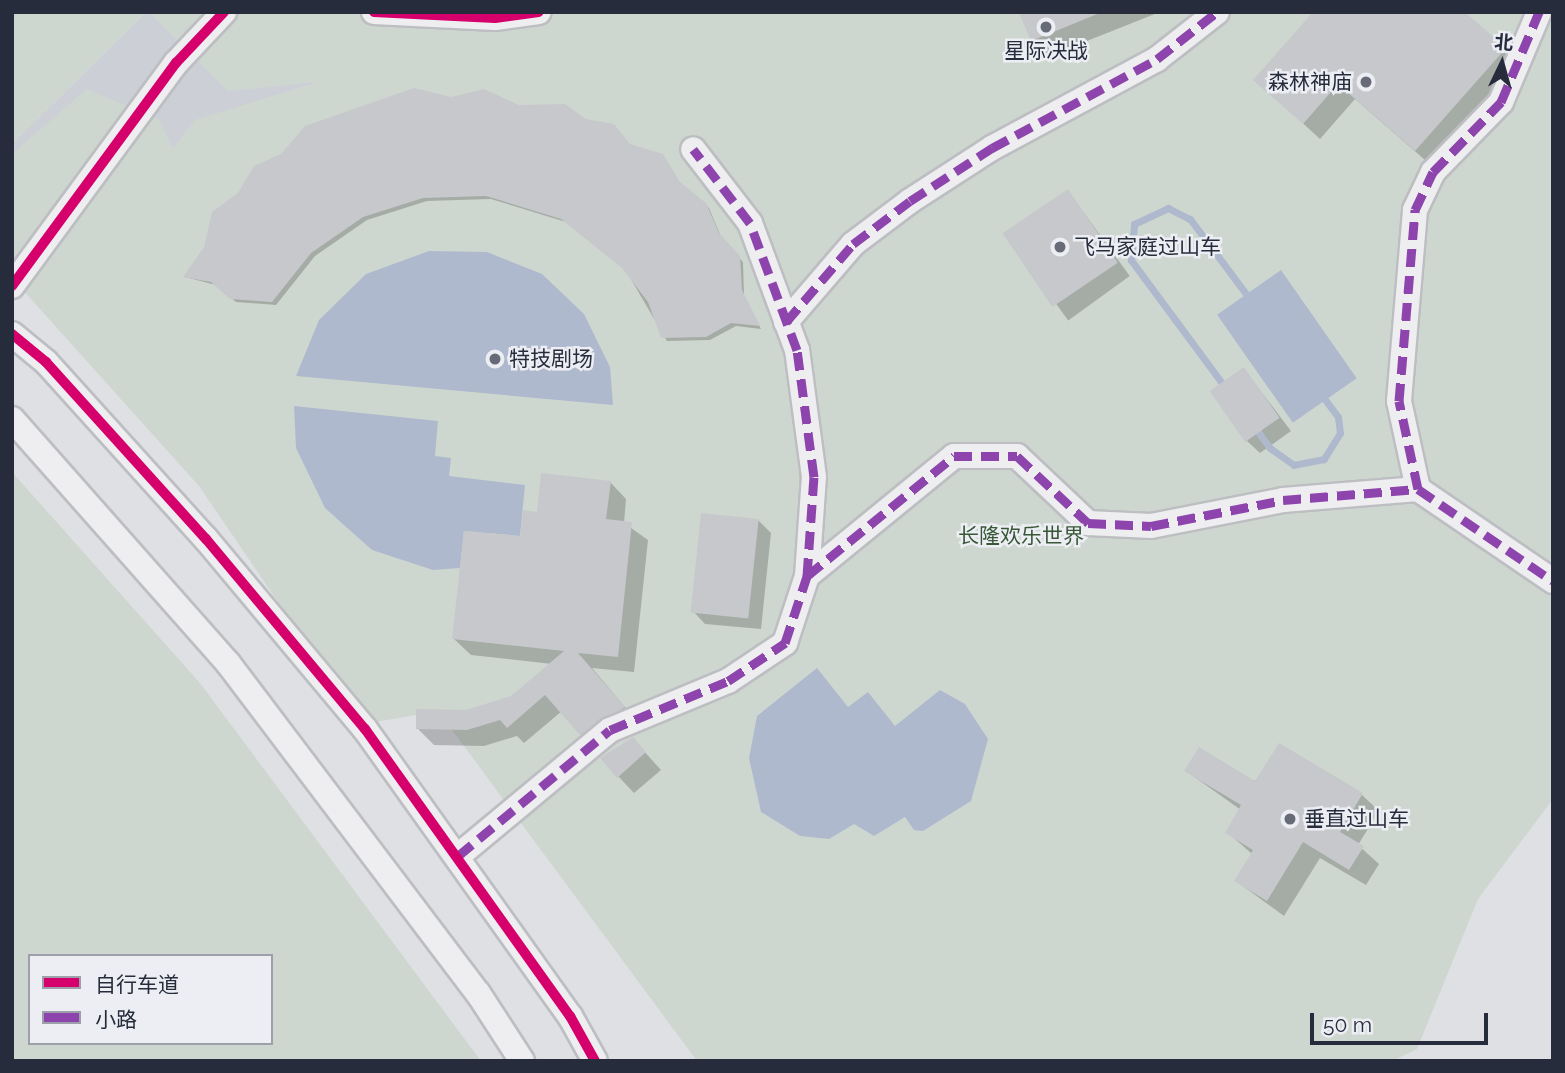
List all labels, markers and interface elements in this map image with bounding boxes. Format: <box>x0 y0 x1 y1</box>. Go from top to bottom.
marker: 星际决战 <box>1038 19 1054 35</box>
north arrow <box>1467 28 1537 98</box>
text: 北 <box>1493 30 1514 54</box>
place label: 星际决战 <box>1004 38 1088 64</box>
place label: 森林神庙 <box>1268 69 1352 95</box>
marker: 森林神庙 <box>1358 74 1374 90</box>
place label: 飞马家庭过山车 <box>1074 234 1221 260</box>
marker: 飞马家庭过山车 <box>1052 239 1068 255</box>
place label: 特技剧场 <box>509 346 593 372</box>
marker: 特技剧场 <box>487 351 503 367</box>
park label: 长隆欢乐世界 <box>958 523 1084 549</box>
place label: 垂直过山车 <box>1304 806 1409 832</box>
marker: 垂直过山车 <box>1282 811 1298 827</box>
legend <box>28 954 273 1045</box>
text: 自行车道 <box>95 972 179 997</box>
scale bar <box>1313 1000 1492 1044</box>
text: 小路 <box>95 1007 137 1032</box>
text: 50 m <box>1323 1012 1372 1037</box>

